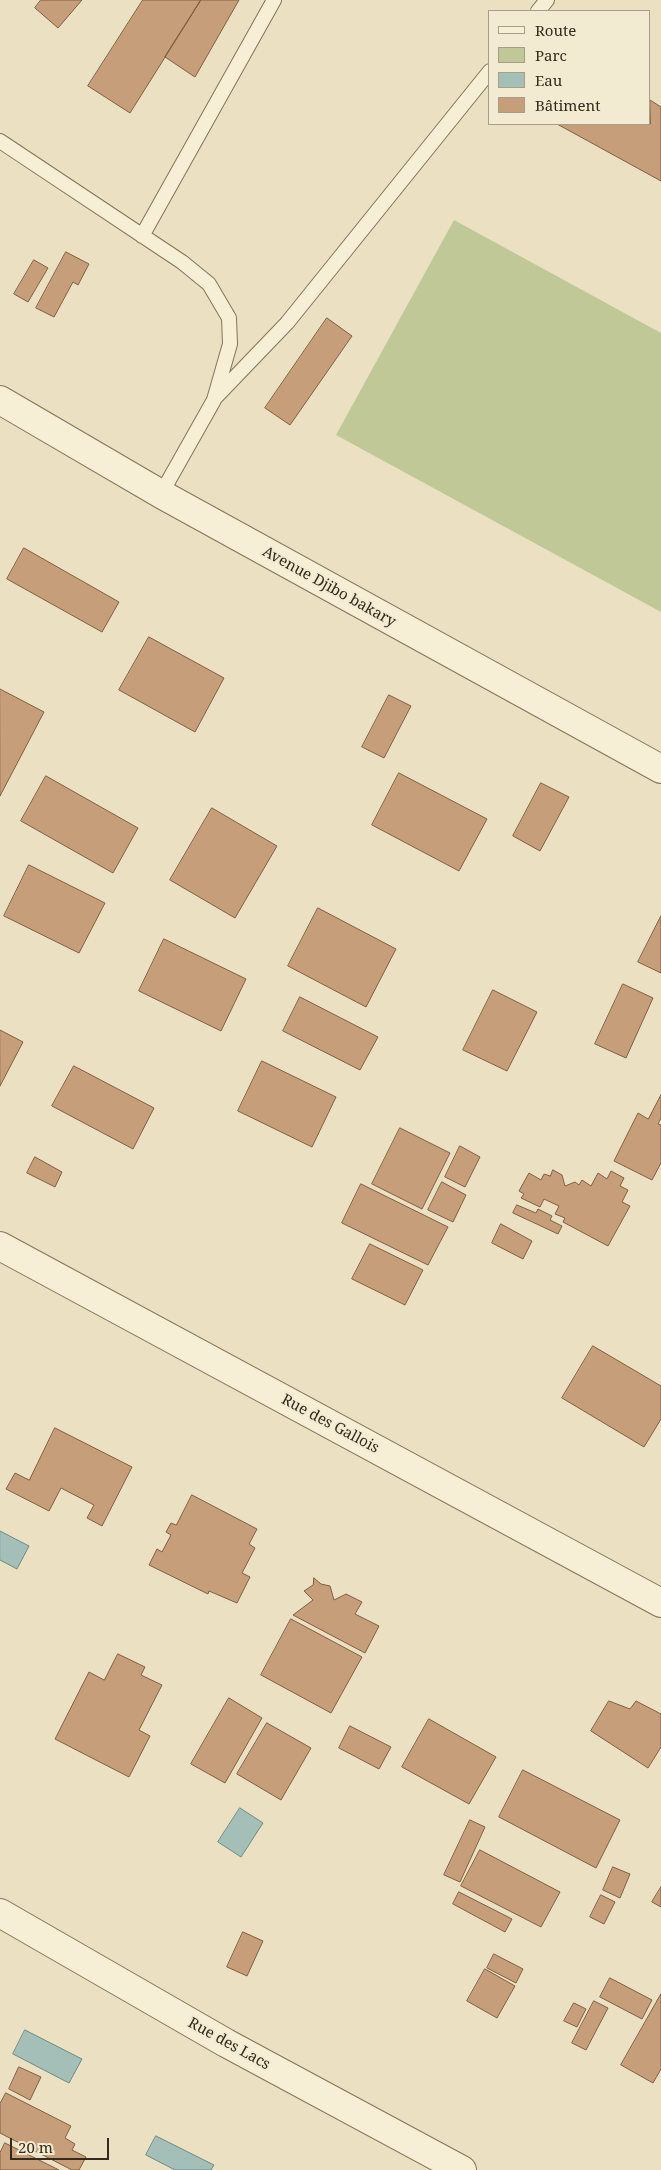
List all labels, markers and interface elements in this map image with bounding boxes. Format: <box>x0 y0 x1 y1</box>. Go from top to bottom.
legend <box>488 10 651 125</box>
text: Route <box>535 20 576 40</box>
text: Parc <box>535 45 567 65</box>
text: Eau <box>535 70 562 90</box>
text: Bâtiment <box>535 95 601 115</box>
street label: Avenue Djibo bakary <box>259 543 399 631</box>
street label: Rue des Gallois <box>278 1391 382 1457</box>
street label: Rue des Lacs <box>185 2014 273 2074</box>
scale bar <box>12 2128 111 2160</box>
text: 20 m <box>18 2137 53 2157</box>

